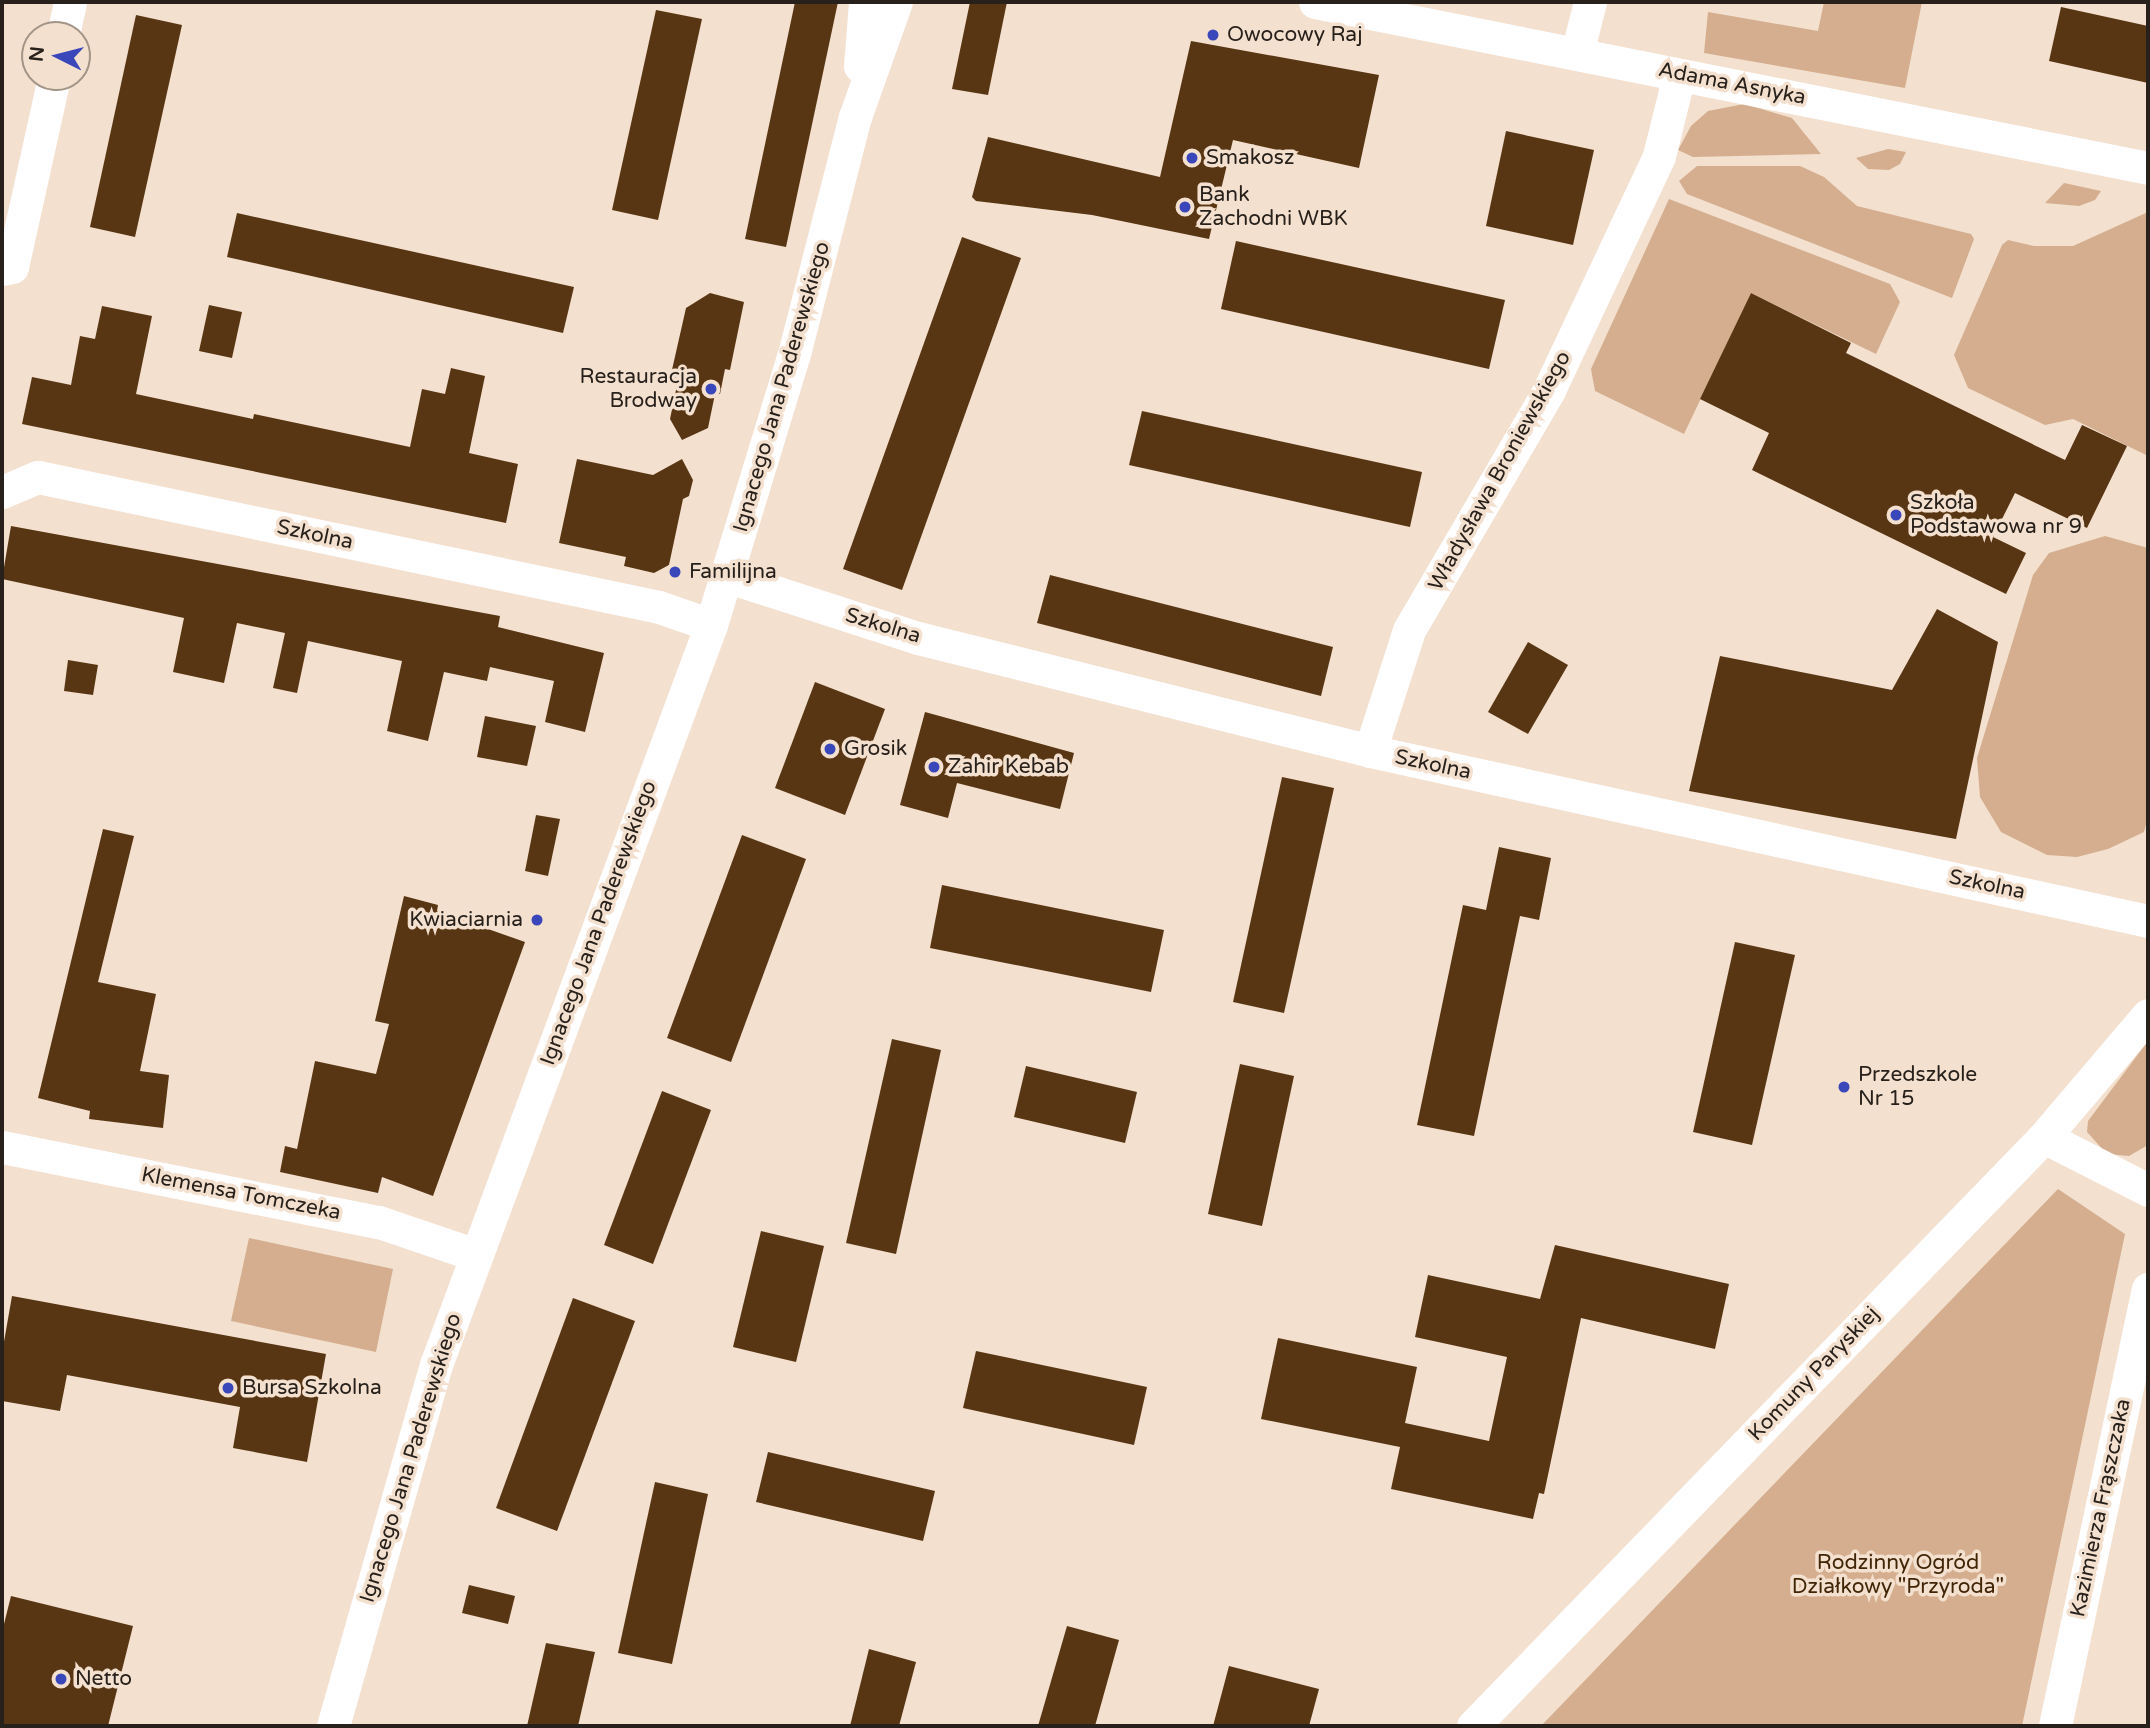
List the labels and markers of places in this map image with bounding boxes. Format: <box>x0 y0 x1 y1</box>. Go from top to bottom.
place label: Owocowy Raj <box>1227 22 1362 48</box>
marker: Owocowy Raj <box>1205 27 1221 43</box>
place label: Smakosz <box>1206 145 1294 171</box>
marker: Smakosz <box>1184 150 1200 166</box>
place label: Bank Zachodni WBK <box>1199 182 1348 232</box>
marker: Bank Zachodni WBK <box>1177 199 1193 215</box>
place label: Restauracja Brodway <box>579 364 697 414</box>
marker: Restauracja Brodway <box>703 381 719 397</box>
place label: Szkoła Podstawowa nr 9 <box>1910 490 2082 540</box>
marker: Szkoła Podstawowa nr 9 <box>1888 507 1904 523</box>
place label: Familijna <box>689 559 777 585</box>
marker: Familijna <box>667 564 683 580</box>
place label: Grosik <box>844 736 907 762</box>
marker: Grosik <box>822 741 838 757</box>
place label: Zahir Kebab <box>948 754 1069 780</box>
marker: Zahir Kebab <box>926 759 942 775</box>
place label: Kwiaciarnia <box>409 907 523 933</box>
marker: Kwiaciarnia <box>529 912 545 928</box>
place label: Przedszkole Nr 15 <box>1858 1062 1977 1112</box>
marker: Przedszkole Nr 15 <box>1836 1079 1852 1095</box>
place label: Bursa Szkolna <box>242 1375 382 1401</box>
marker: Bursa Szkolna <box>220 1380 236 1396</box>
place label: Netto <box>75 1666 132 1692</box>
marker: Netto <box>53 1671 69 1687</box>

